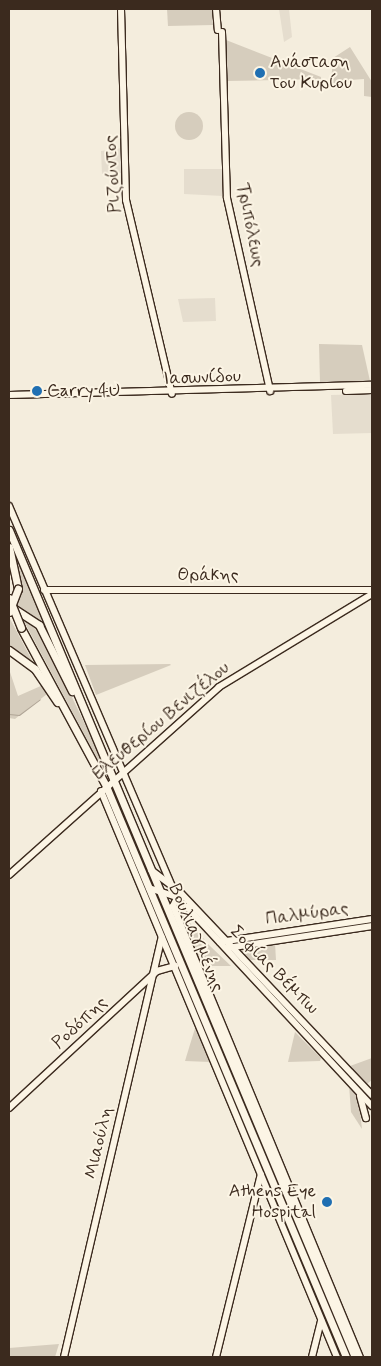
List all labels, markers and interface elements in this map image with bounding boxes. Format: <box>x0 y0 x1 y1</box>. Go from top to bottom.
place label: Ανάσταση του Κυρίου <box>270 52 352 94</box>
marker: Ανάσταση του Κυρίου <box>254 67 266 79</box>
street label: Ριζούντος <box>100 134 126 214</box>
street label: Τριπόλεως <box>231 181 269 269</box>
street label: Ιασωνίδου <box>163 366 241 390</box>
place label: Carry 4U <box>47 380 120 402</box>
marker: Carry 4U <box>31 385 43 397</box>
street label: Θράκης <box>177 564 239 586</box>
street label: Ελευθερίου Βενιζέλου <box>88 657 234 785</box>
street label: Βουλιαγμένης <box>164 881 228 995</box>
street label: Παλμύρας <box>264 897 350 931</box>
street label: Σοφίας Βέμπω <box>225 921 323 1019</box>
street label: Ροδόπης <box>48 992 112 1054</box>
street label: Μιαούλη <box>80 1105 118 1181</box>
place label: Athens Eye Hospital <box>231 1181 316 1224</box>
marker: Athens Eye Hospital <box>320 1195 334 1209</box>

